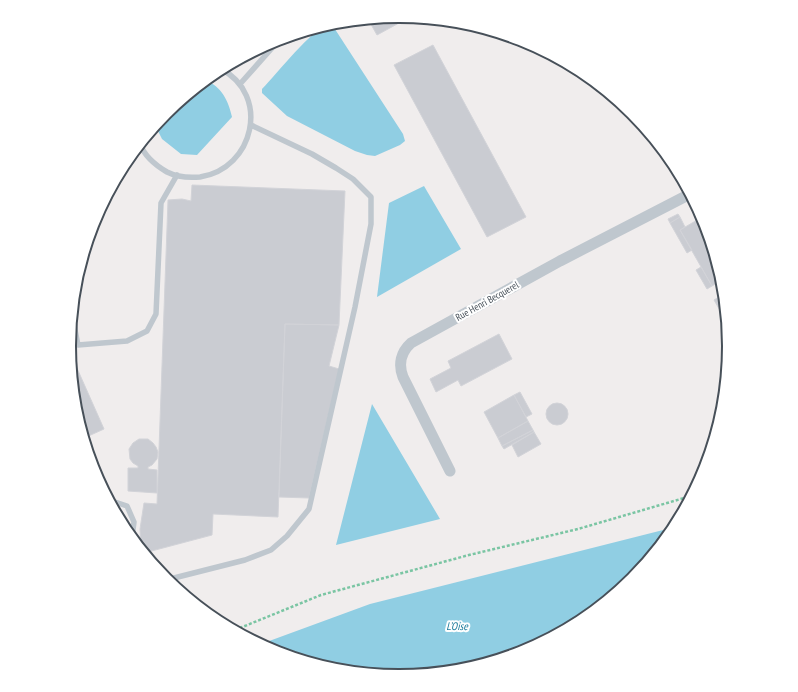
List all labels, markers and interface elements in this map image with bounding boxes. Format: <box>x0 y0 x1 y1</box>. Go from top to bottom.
street label: Rue Henri Becquerel <box>453 278 522 324</box>
water label: L’Oise <box>446 619 469 633</box>

